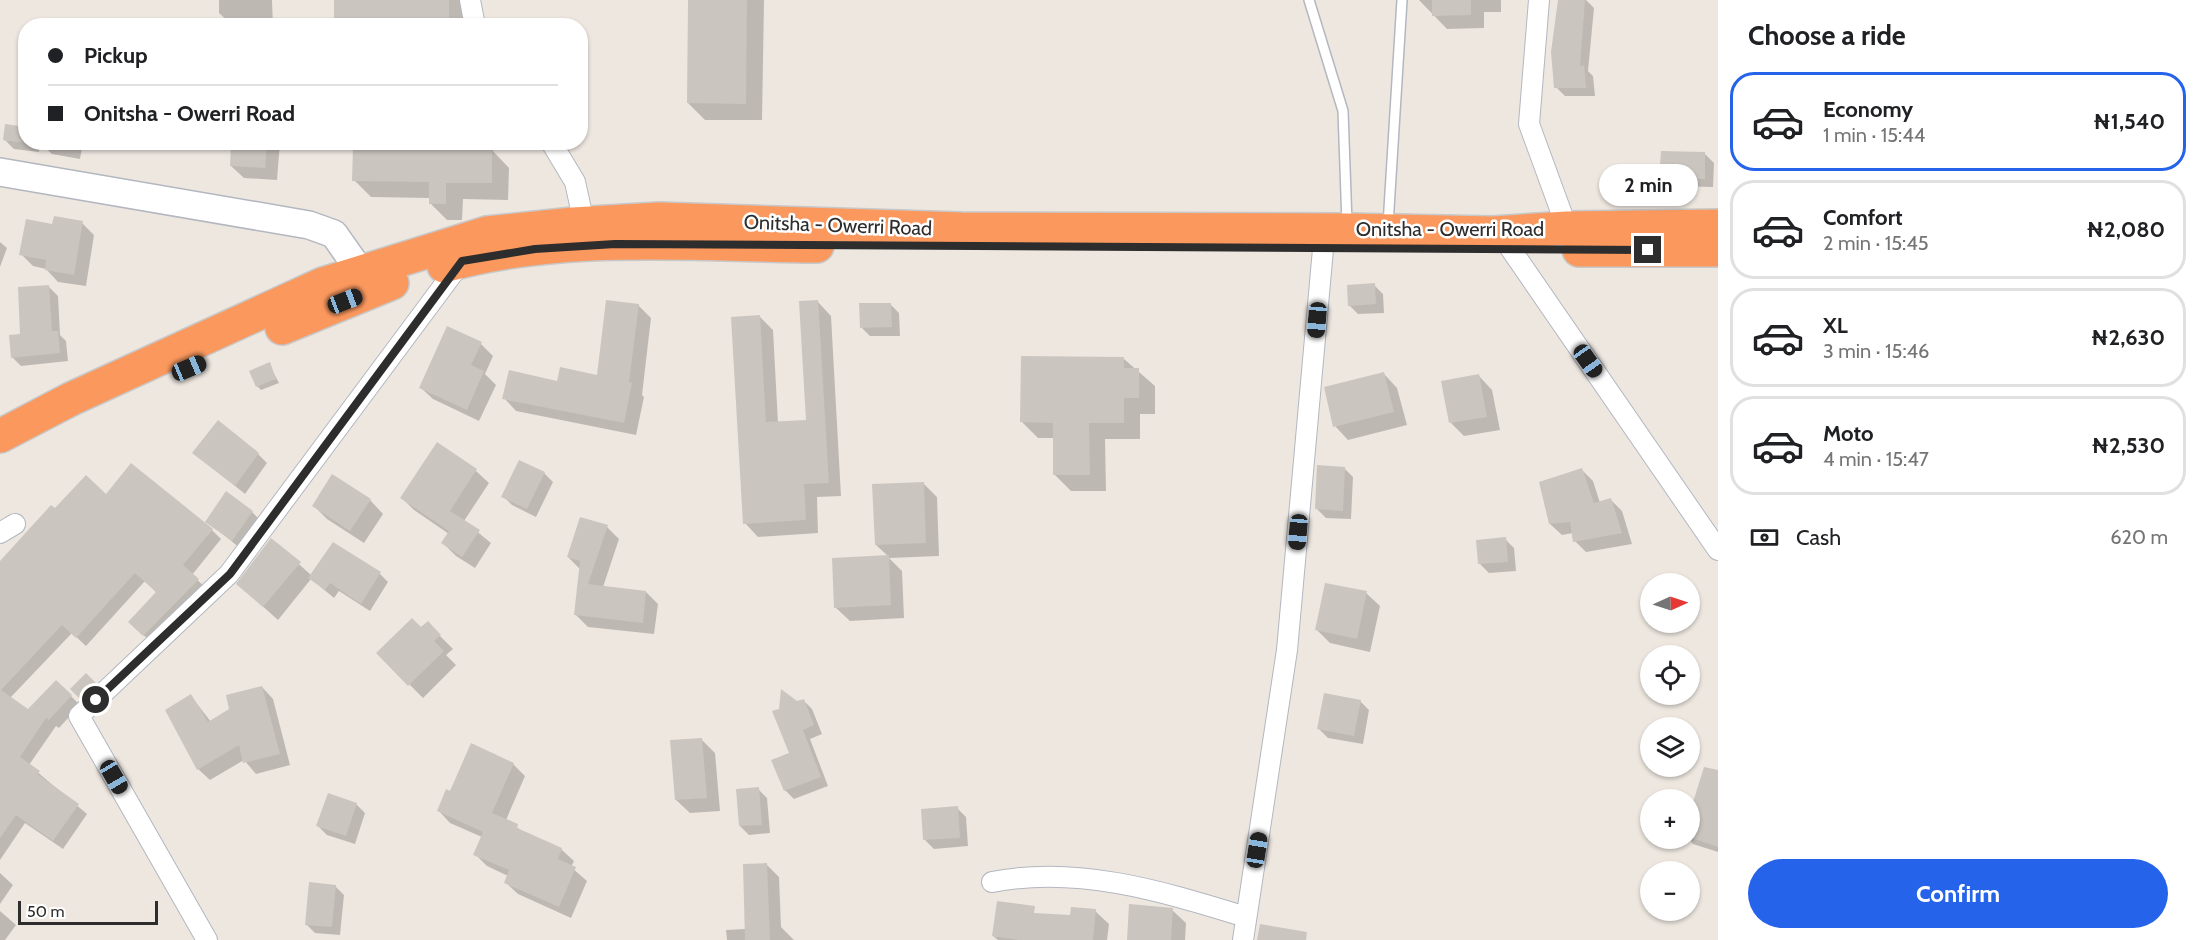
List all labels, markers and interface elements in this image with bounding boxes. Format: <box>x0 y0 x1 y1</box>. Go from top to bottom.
text: Choose a ride <box>1748 19 1906 52</box>
text: Pickup <box>84 42 148 69</box>
icon: car <box>1751 95 1805 149</box>
text: Economy <box>1823 96 1913 123</box>
text: Onitsha - Owerri Road <box>84 100 295 127</box>
text: ₦1,540 <box>2093 108 2165 135</box>
text: 1 min · 15:44 <box>1823 123 1925 147</box>
callout: 2 min <box>1598 163 1698 205</box>
text: 2 min <box>1624 173 1673 197</box>
icon: car <box>1751 203 1805 257</box>
text: Comfort <box>1823 204 1902 231</box>
street label: Onitsha - Owerri Road <box>743 210 933 240</box>
text: ₦2,080 <box>2086 216 2165 243</box>
street label: Onitsha - Owerri Road <box>1356 217 1544 241</box>
text: 2 min · 15:45 <box>1823 231 1929 255</box>
route end <box>1634 236 1661 263</box>
car <box>325 286 365 316</box>
car <box>1306 301 1328 339</box>
icon: car <box>1751 311 1805 365</box>
text: XL <box>1823 312 1848 339</box>
text: ₦2,630 <box>2091 324 2165 351</box>
text: 3 min · 15:46 <box>1823 339 1929 363</box>
car <box>1570 341 1606 381</box>
car <box>169 353 209 383</box>
icon: car <box>1751 419 1805 473</box>
text: Moto <box>1823 420 1874 447</box>
text: ₦2,530 <box>2091 432 2165 459</box>
text: 4 min · 15:47 <box>1823 447 1929 471</box>
car <box>1287 513 1309 551</box>
icon: cash <box>1748 521 1781 554</box>
text: Cash <box>1796 524 1841 551</box>
text: 620 m <box>2110 525 2168 549</box>
north arrow <box>1640 573 1700 633</box>
map controls <box>1640 573 1700 921</box>
button: locate <box>1640 645 1700 705</box>
route start <box>82 686 109 713</box>
button: layers <box>1640 717 1700 777</box>
car <box>97 757 131 797</box>
button: + <box>1640 789 1700 849</box>
car <box>1245 831 1269 869</box>
button: Confirm <box>1748 859 2168 928</box>
button: − <box>1640 861 1700 921</box>
scale bar <box>18 898 158 926</box>
text: 50 m <box>27 902 64 921</box>

